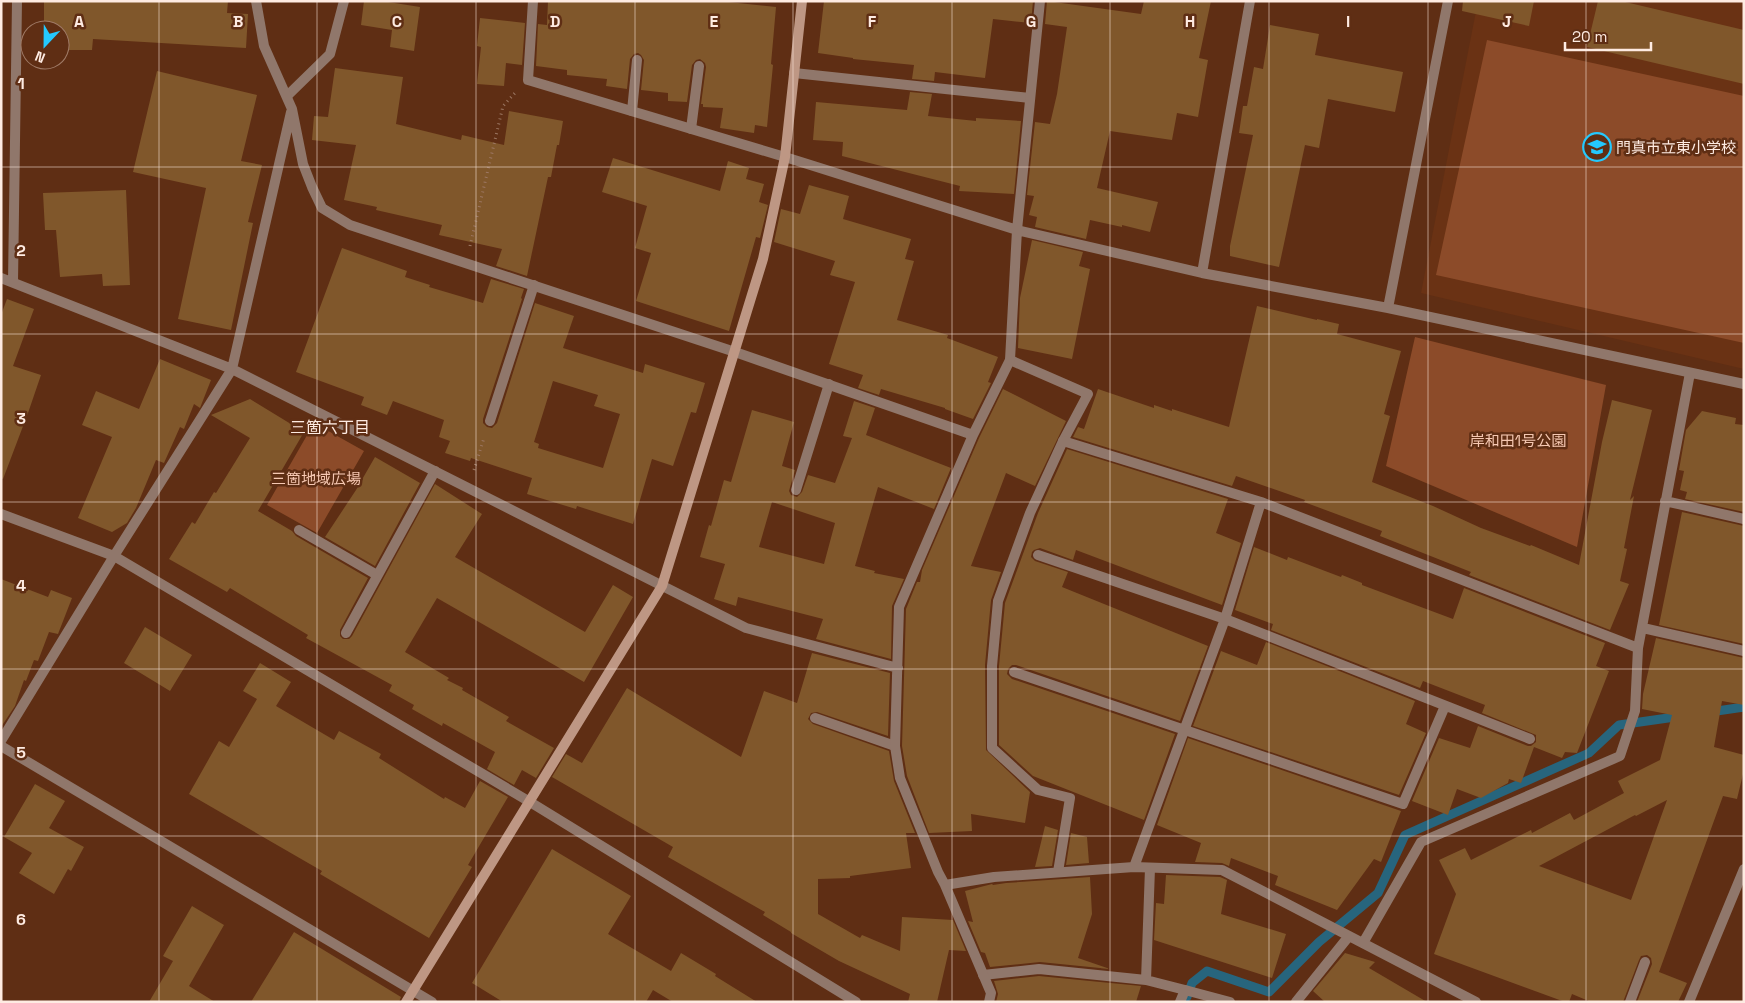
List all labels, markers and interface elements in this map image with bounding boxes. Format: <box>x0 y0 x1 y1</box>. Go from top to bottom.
text: A <box>74 11 84 32</box>
text: B <box>233 11 243 32</box>
text: C <box>392 11 402 32</box>
text: D <box>550 11 560 32</box>
text: E <box>710 11 719 32</box>
text: F <box>868 11 877 32</box>
text: G <box>1026 11 1036 32</box>
text: H <box>1185 11 1195 32</box>
text: I <box>1346 11 1350 32</box>
text: J <box>1502 11 1512 32</box>
north arrow <box>20 20 70 70</box>
scale bar <box>1565 20 1651 52</box>
text: 20 m <box>1572 27 1607 46</box>
text: N <box>32 47 48 67</box>
text: 1 <box>17 73 25 94</box>
school or university icon: 門真市立東小学校 <box>1582 132 1612 162</box>
place label: 門真市立東小学校 <box>1616 138 1736 157</box>
text: 2 <box>16 240 26 261</box>
text: 3 <box>16 408 26 429</box>
district label: 三箇六丁目 <box>290 417 370 438</box>
park label: 岸和田1号公園 <box>1470 431 1566 450</box>
park label: 三箇地域広場 <box>271 469 361 488</box>
text: 4 <box>16 575 26 596</box>
text: 5 <box>16 742 26 763</box>
text: 6 <box>16 909 26 930</box>

